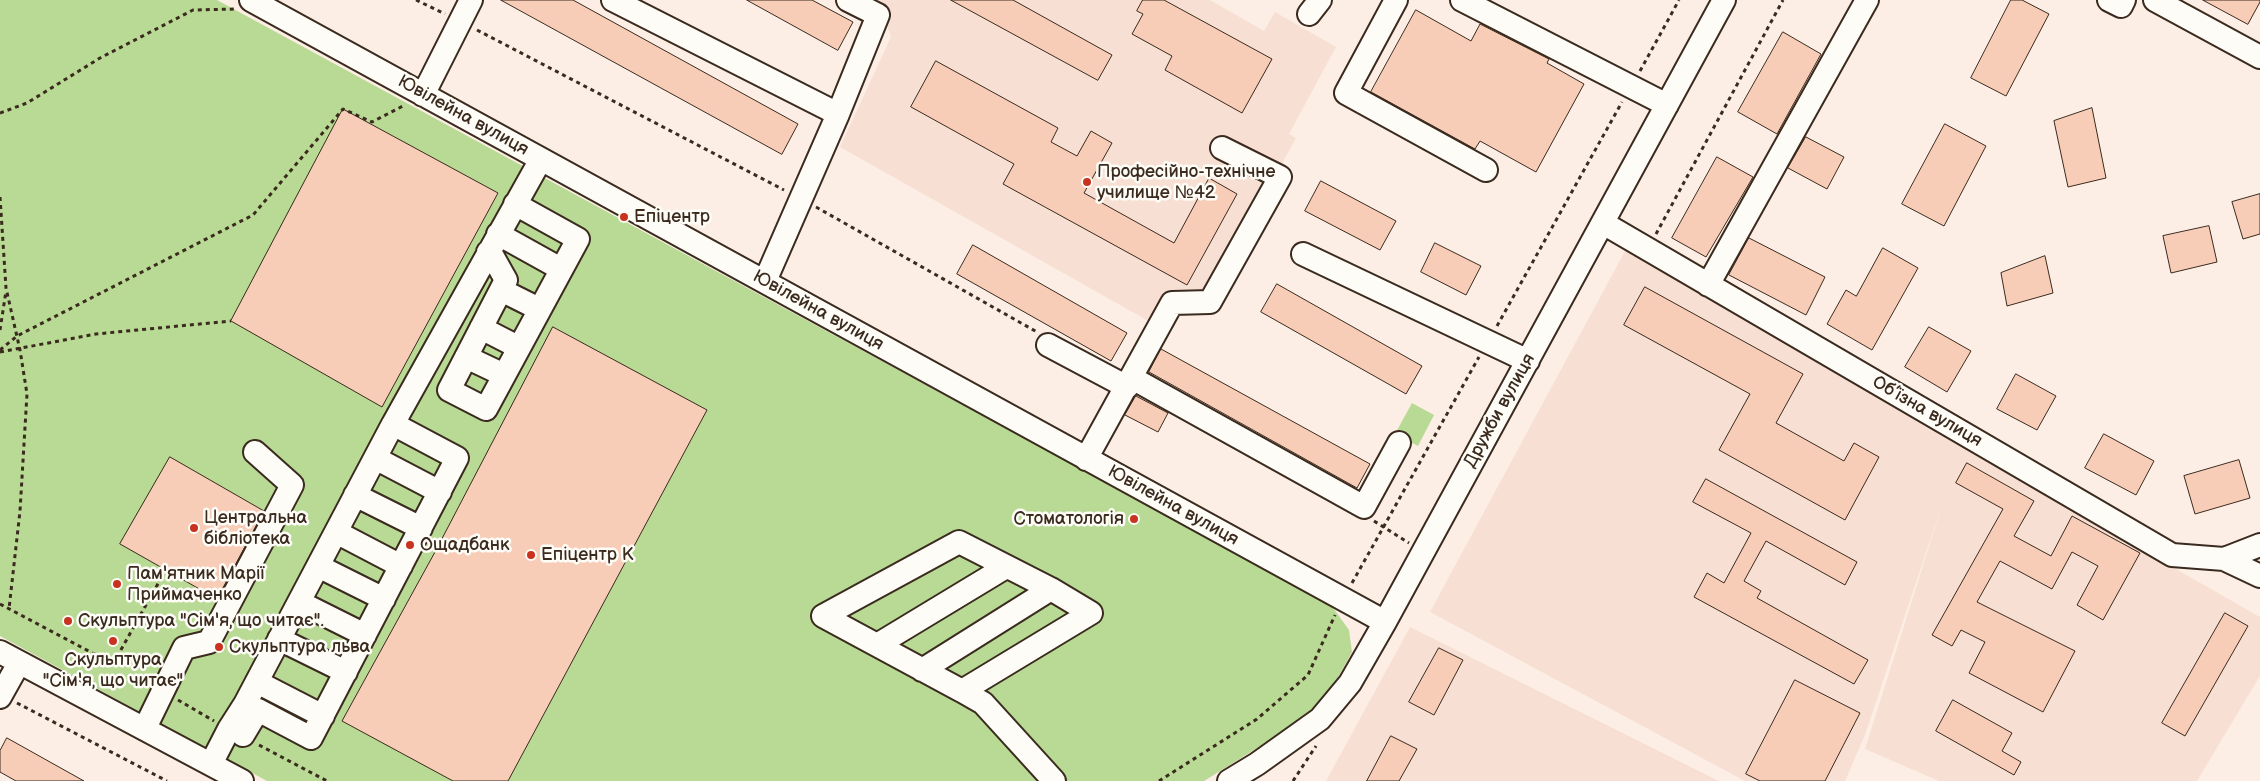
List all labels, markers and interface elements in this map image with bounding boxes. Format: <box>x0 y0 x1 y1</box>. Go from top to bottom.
street label: Ювілейна вулиця <box>394 71 532 161</box>
place label: Професійно-технічне училище №42 <box>1097 161 1276 203</box>
marker: Професійно-технічне училище №42 <box>1081 176 1093 188</box>
place label: Епіцентр <box>634 206 710 228</box>
marker: Епіцентр <box>618 211 630 223</box>
street label: Ювілейна вулиця <box>749 266 887 356</box>
street label: Дружби вулиця <box>1460 350 1540 472</box>
street label: Об’їзна вулиця <box>1868 372 1986 452</box>
street label: Ювілейна вулиця <box>1104 461 1242 551</box>
place label: Центральна бібліотека <box>204 507 307 550</box>
place label: Стоматологія <box>1014 508 1124 530</box>
marker: Стоматологія <box>1128 513 1140 525</box>
marker: Центральна бібліотека <box>188 522 200 534</box>
place label: Ощадбанк <box>420 534 510 556</box>
marker: Ощадбанк <box>404 539 416 551</box>
place label: Епіцентр К <box>541 544 633 566</box>
marker: Епіцентр К <box>525 549 537 561</box>
place label: Пам'ятник Марії Приймаченко <box>127 563 265 606</box>
marker: Пам'ятник Марії Приймаченко <box>111 578 123 590</box>
place label: Скульптура "Сім'я, що читає". <box>78 610 324 632</box>
marker: Скульптура "Сім'я, що читає". <box>62 615 74 627</box>
marker: Скульптура "Сім'я, що читає" <box>107 635 119 647</box>
place label: Скульптура льва <box>229 636 370 658</box>
marker: Скульптура льва <box>213 641 225 653</box>
place label: Скульптура "Сім'я, що читає" <box>43 649 183 692</box>

